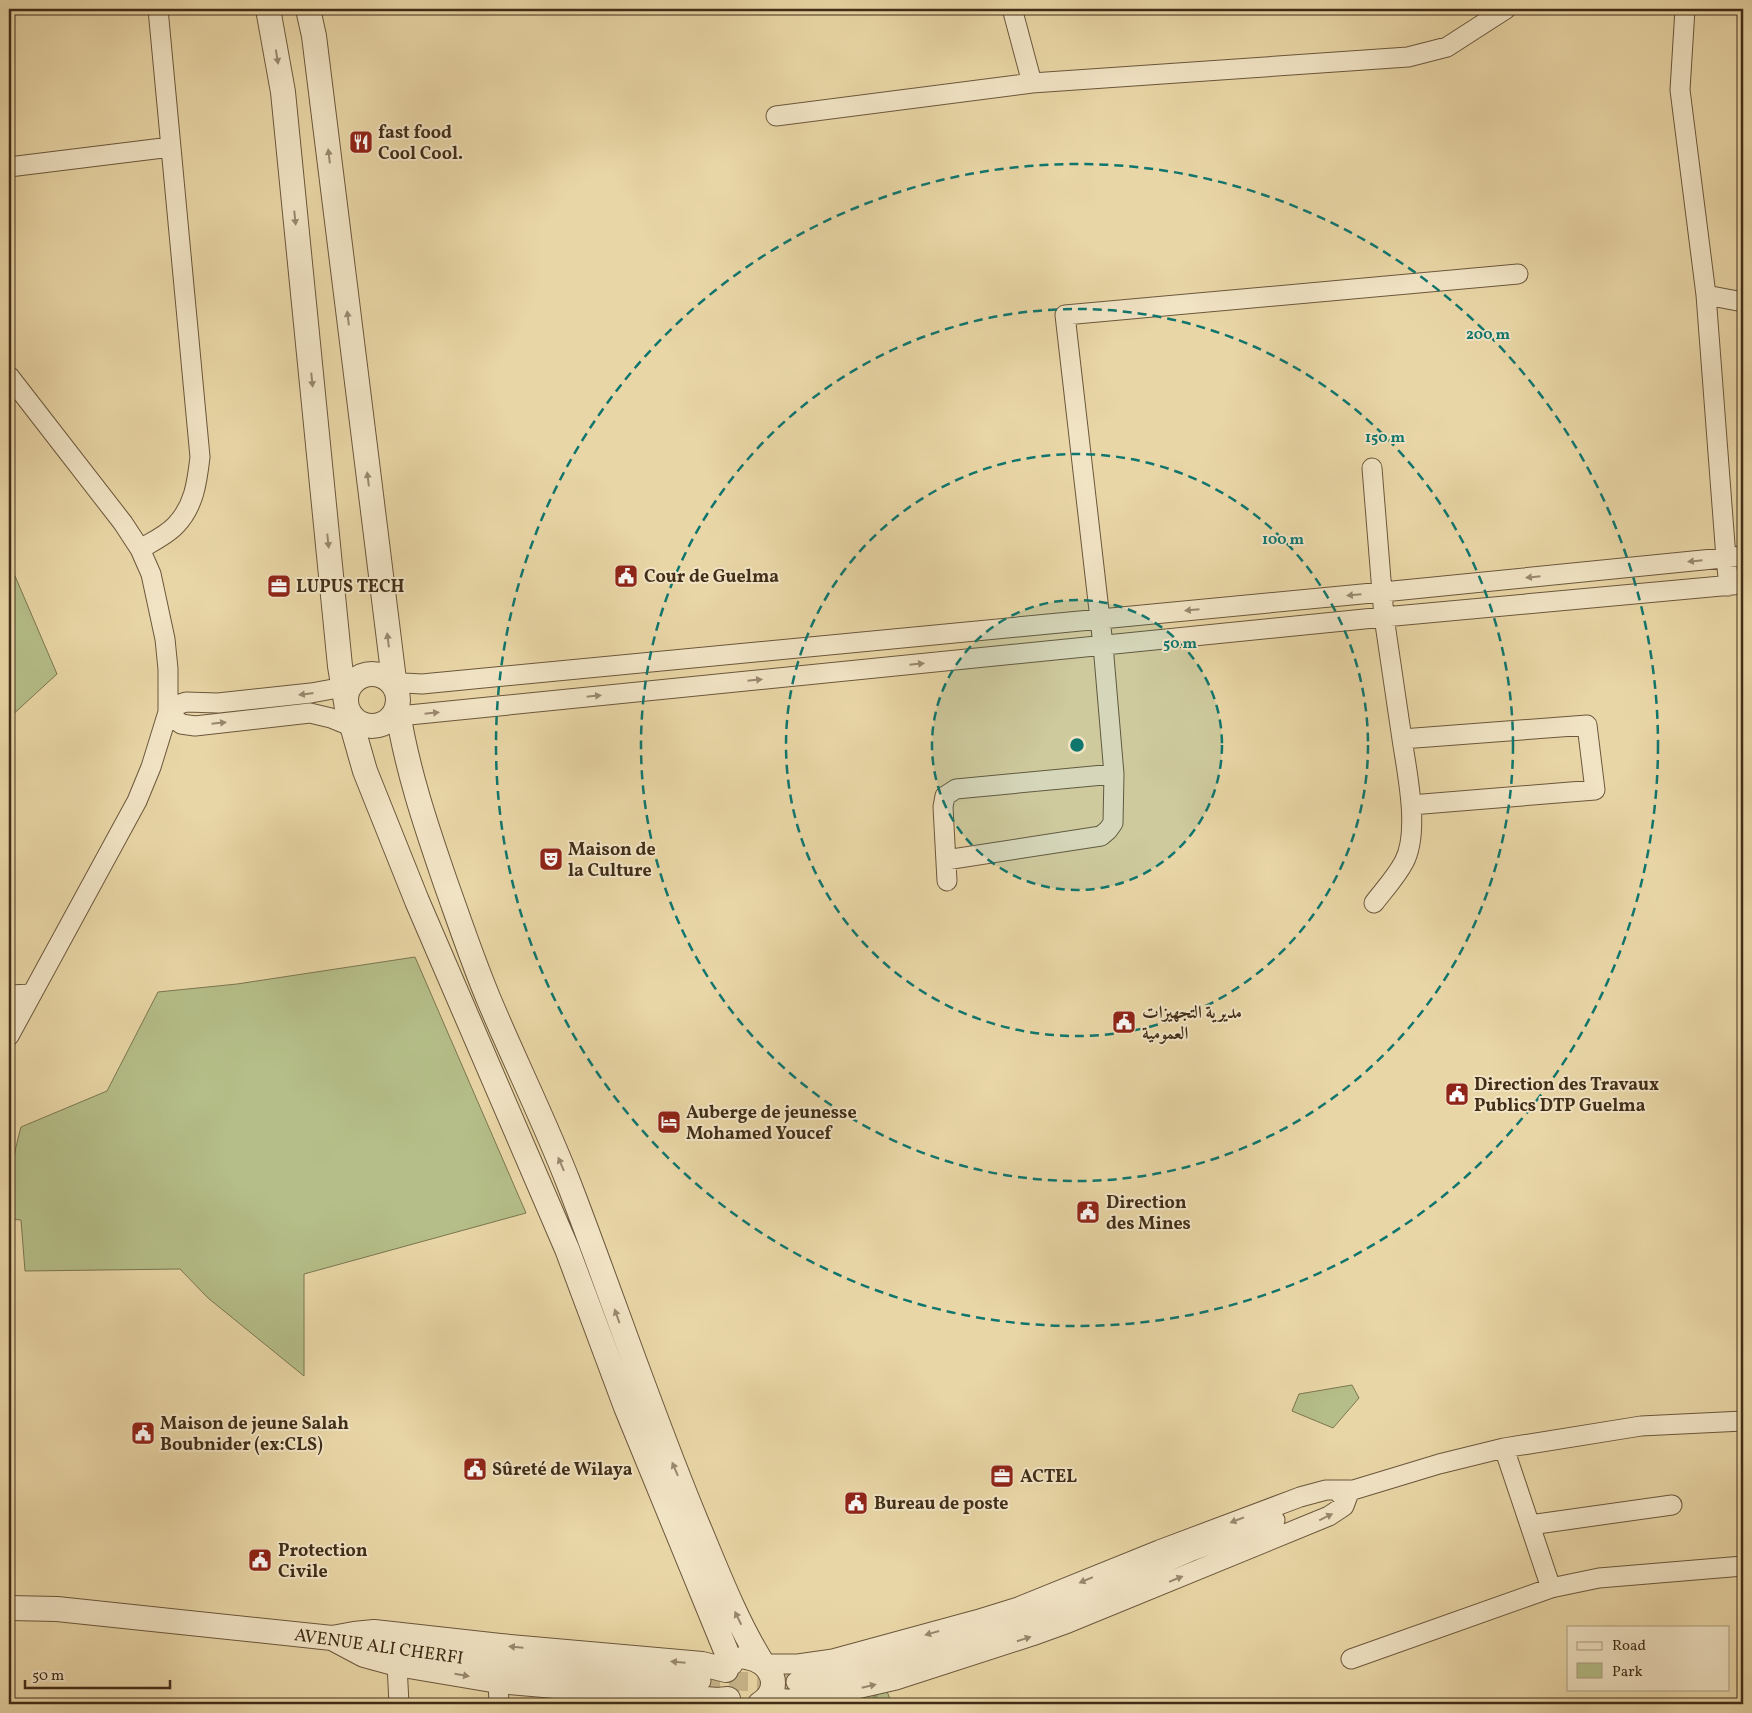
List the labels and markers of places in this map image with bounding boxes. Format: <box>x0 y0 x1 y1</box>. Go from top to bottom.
place label: fast food Cool Cool. <box>378 121 463 167</box>
restaurant icon: fast food Cool Cool. <box>348 129 374 155</box>
public building icon: Cour de Guelma <box>613 563 639 589</box>
place label: Cour de Guelma <box>644 565 779 590</box>
office icon: LUPUS TECH <box>266 573 292 599</box>
place label: LUPUS TECH <box>296 575 405 600</box>
centre of rings <box>1068 736 1086 754</box>
place label: Maison de la Culture <box>568 838 656 884</box>
theatre icon: Maison de la Culture <box>538 846 564 872</box>
place label: مديرية التجهيزات العمومية <box>1142 1001 1242 1047</box>
public building icon: مديرية التجهيزات العمومية <box>1111 1009 1137 1035</box>
place label: Direction des Travaux Publics DTP Guelma <box>1474 1073 1659 1119</box>
public building icon: Direction des Travaux Publics DTP Guelma <box>1444 1081 1470 1107</box>
place label: Auberge de jeunesse Mohamed Youcef <box>686 1101 857 1147</box>
hotel icon: Auberge de jeunesse Mohamed Youcef <box>656 1109 682 1135</box>
place label: Direction des Mines <box>1106 1191 1191 1237</box>
public building icon: Direction des Mines <box>1075 1199 1101 1225</box>
place label: Maison de jeune Salah Boubnider (ex:CLS) <box>160 1412 349 1458</box>
public building icon: Maison de jeune Salah Boubnider (ex:CLS) <box>130 1420 156 1446</box>
public building icon: Sûreté de Wilaya <box>462 1456 488 1482</box>
place label: Sûreté de Wilaya <box>492 1458 633 1483</box>
office icon: ACTEL <box>989 1463 1015 1489</box>
place label: ACTEL <box>1020 1465 1077 1490</box>
public building icon: Bureau de poste <box>843 1490 869 1516</box>
place label: Bureau de poste <box>874 1492 1009 1517</box>
place label: Protection Civile <box>278 1539 368 1585</box>
public building icon: Protection Civile <box>247 1547 273 1573</box>

